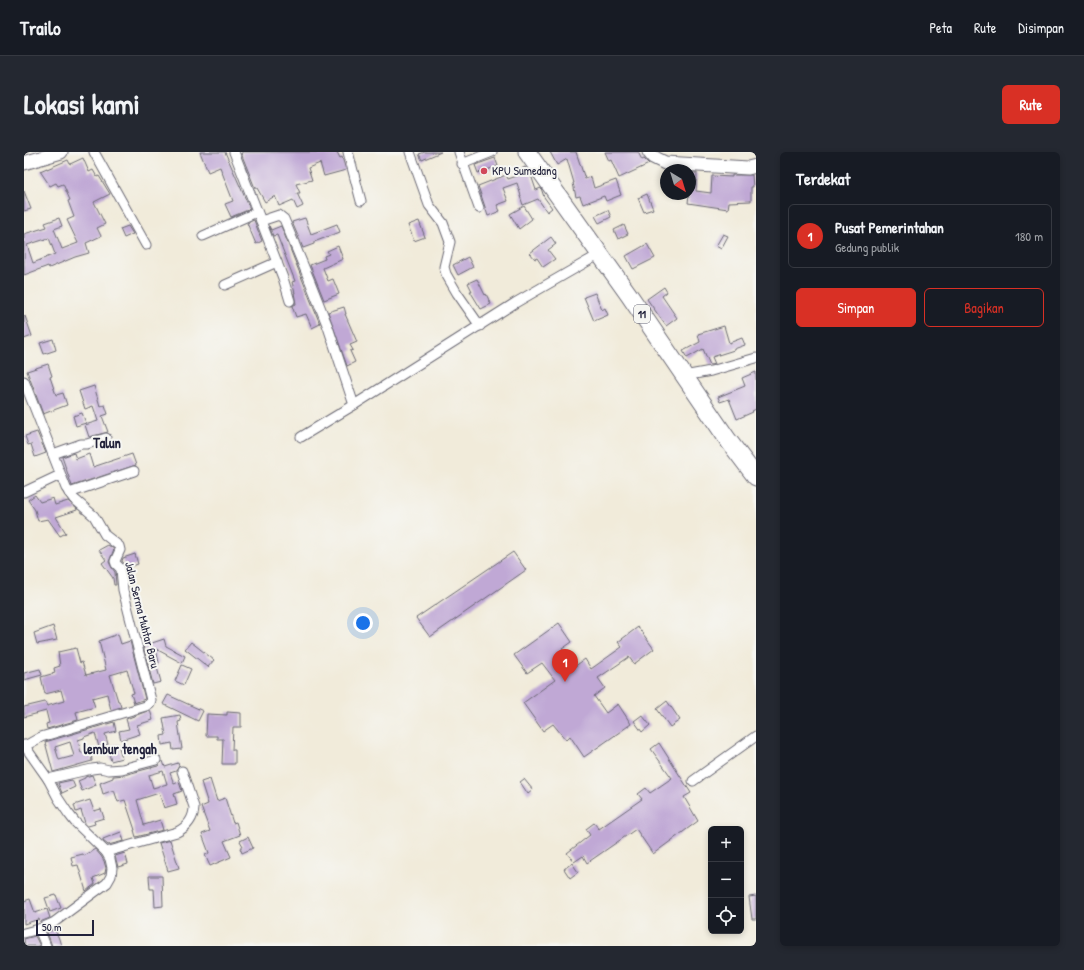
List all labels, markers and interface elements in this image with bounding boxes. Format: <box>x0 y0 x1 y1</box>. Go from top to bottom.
text: Trailo <box>20 15 61 41</box>
text: Peta <box>929 18 952 37</box>
text: Rute <box>974 18 996 37</box>
text: Disimpan <box>1018 18 1064 37</box>
text: Lokasi kami <box>24 85 140 123</box>
button: Rute <box>1002 85 1060 124</box>
place label: KPU Sumedang <box>492 162 557 179</box>
north arrow <box>660 164 696 200</box>
marker: KPU Sumedang <box>479 166 489 176</box>
text: Terdekat <box>796 167 850 190</box>
text: Pusat Pemerintahan <box>835 217 944 238</box>
text: 1 <box>808 227 812 245</box>
text: 180 m <box>1015 227 1043 245</box>
text: Gedung publik <box>835 238 899 256</box>
button: Simpan <box>796 288 916 327</box>
button: Bagikan <box>924 288 1044 327</box>
road number: 11 <box>634 305 650 323</box>
district label: Talun <box>92 433 121 452</box>
street label: Jalan Serma Muhtar Baru <box>121 560 164 670</box>
your location <box>353 613 373 633</box>
pin: 1 <box>552 649 578 682</box>
district label: lembur tengah <box>83 739 157 760</box>
map controls <box>708 826 744 934</box>
button: + <box>708 826 744 862</box>
button: − <box>708 862 744 898</box>
button: locate <box>708 898 744 934</box>
scale bar <box>36 918 94 937</box>
text: 50 m <box>42 920 62 934</box>

